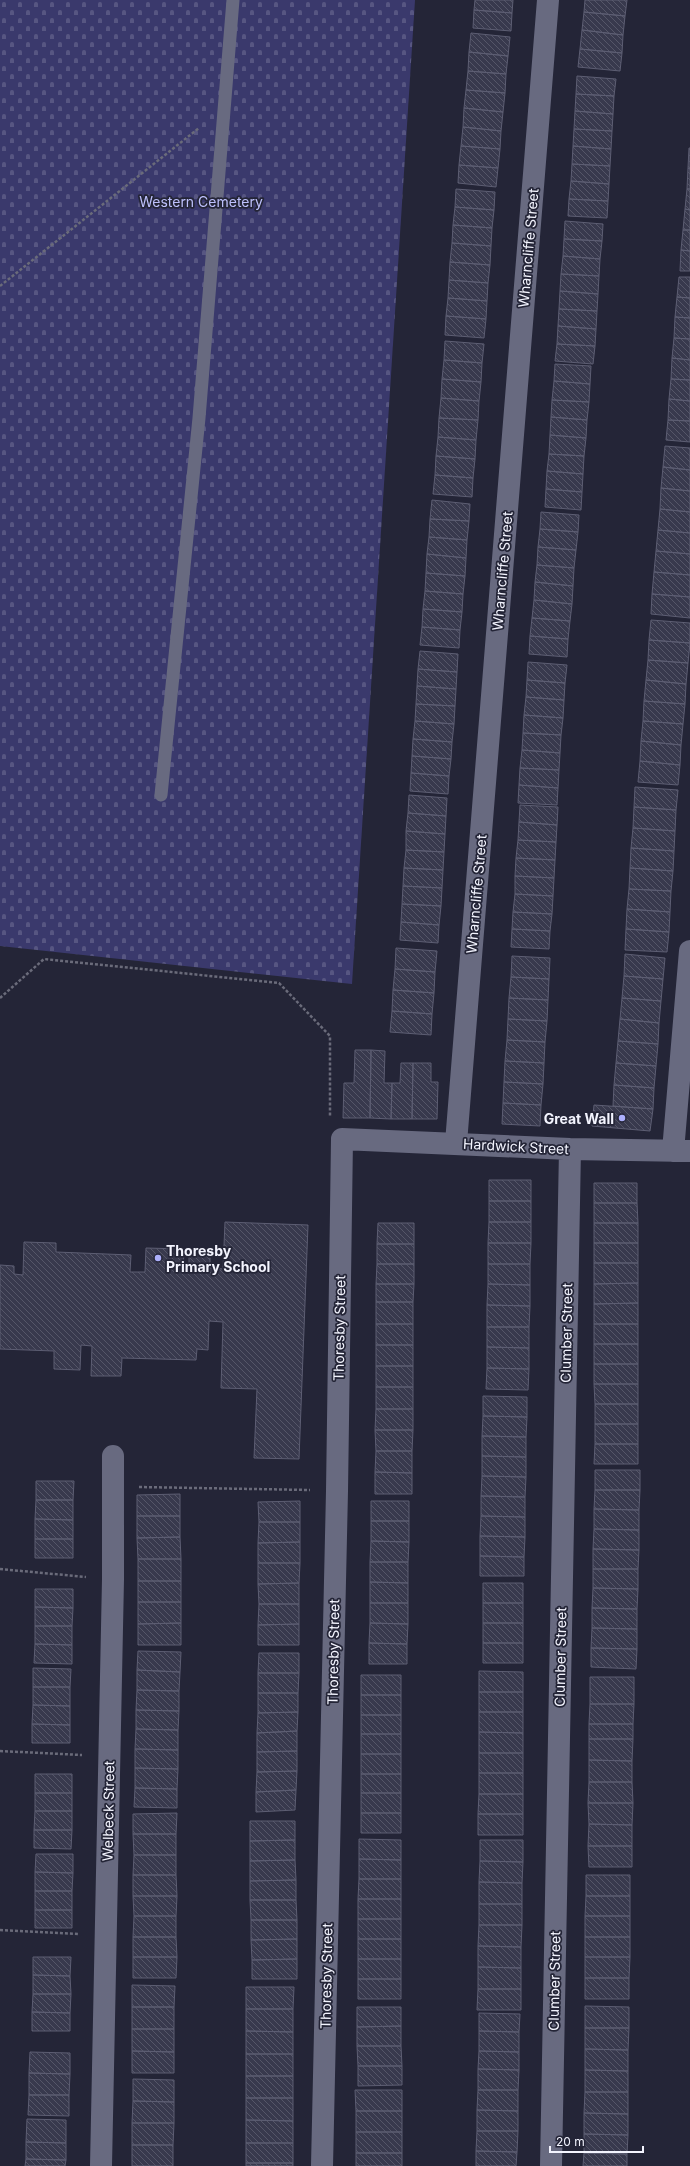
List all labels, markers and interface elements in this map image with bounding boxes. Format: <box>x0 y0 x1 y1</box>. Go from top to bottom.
street label: Wharncliffe Street <box>514 187 542 308</box>
park label: Western Cemetery <box>139 193 263 210</box>
street label: Wharncliffe Street <box>488 510 516 631</box>
street label: Wharncliffe Street <box>462 833 490 954</box>
place label: Great Wall <box>544 1110 614 1127</box>
marker: Great Wall <box>617 1113 627 1123</box>
street label: Hardwick Street <box>463 1135 570 1157</box>
place label: Thoresby Primary School <box>166 1242 270 1275</box>
marker: Thoresby Primary School <box>153 1253 163 1263</box>
street label: Thoresby Street <box>330 1274 348 1381</box>
street label: Clumber Street <box>557 1283 575 1383</box>
street label: Thoresby Street <box>324 1598 342 1705</box>
street label: Clumber Street <box>551 1607 569 1707</box>
street label: Welbeck Street <box>99 1760 117 1861</box>
street label: Thoresby Street <box>317 1922 335 2029</box>
street label: Clumber Street <box>545 1931 563 2031</box>
scale bar <box>550 2128 643 2154</box>
text: 20 m <box>556 2134 585 2149</box>

